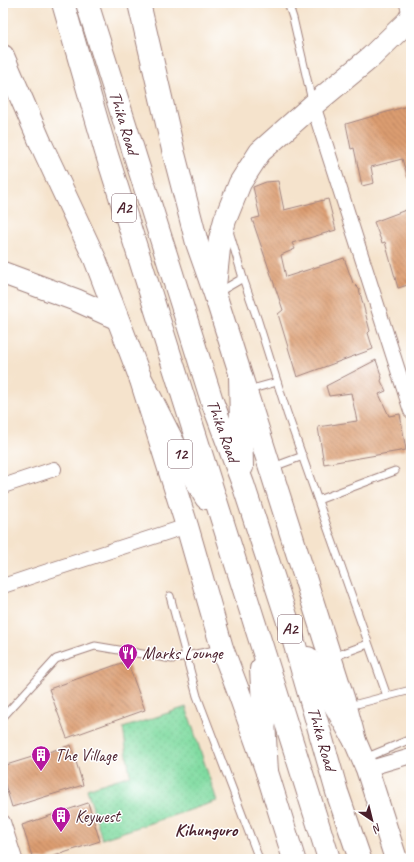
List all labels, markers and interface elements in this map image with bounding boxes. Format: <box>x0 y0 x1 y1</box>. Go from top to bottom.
street label: Thika Road <box>104 89 144 159</box>
road number: A2 <box>112 194 136 222</box>
street label: Thika Road <box>202 397 245 467</box>
road number: 12 <box>168 440 192 468</box>
road number: A2 <box>278 615 302 643</box>
restaurant icon: Marks Lounge <box>117 642 139 670</box>
place label: Marks Lounge <box>142 643 224 664</box>
street label: Thika Road <box>303 705 342 775</box>
building icon: The Village <box>30 744 52 772</box>
place label: The Village <box>55 745 118 766</box>
north arrow <box>352 800 392 840</box>
building icon: Keywest <box>50 805 72 833</box>
place label: Keywest <box>75 806 122 827</box>
district label: Kihunguro <box>175 819 239 841</box>
text: N <box>369 821 385 837</box>

